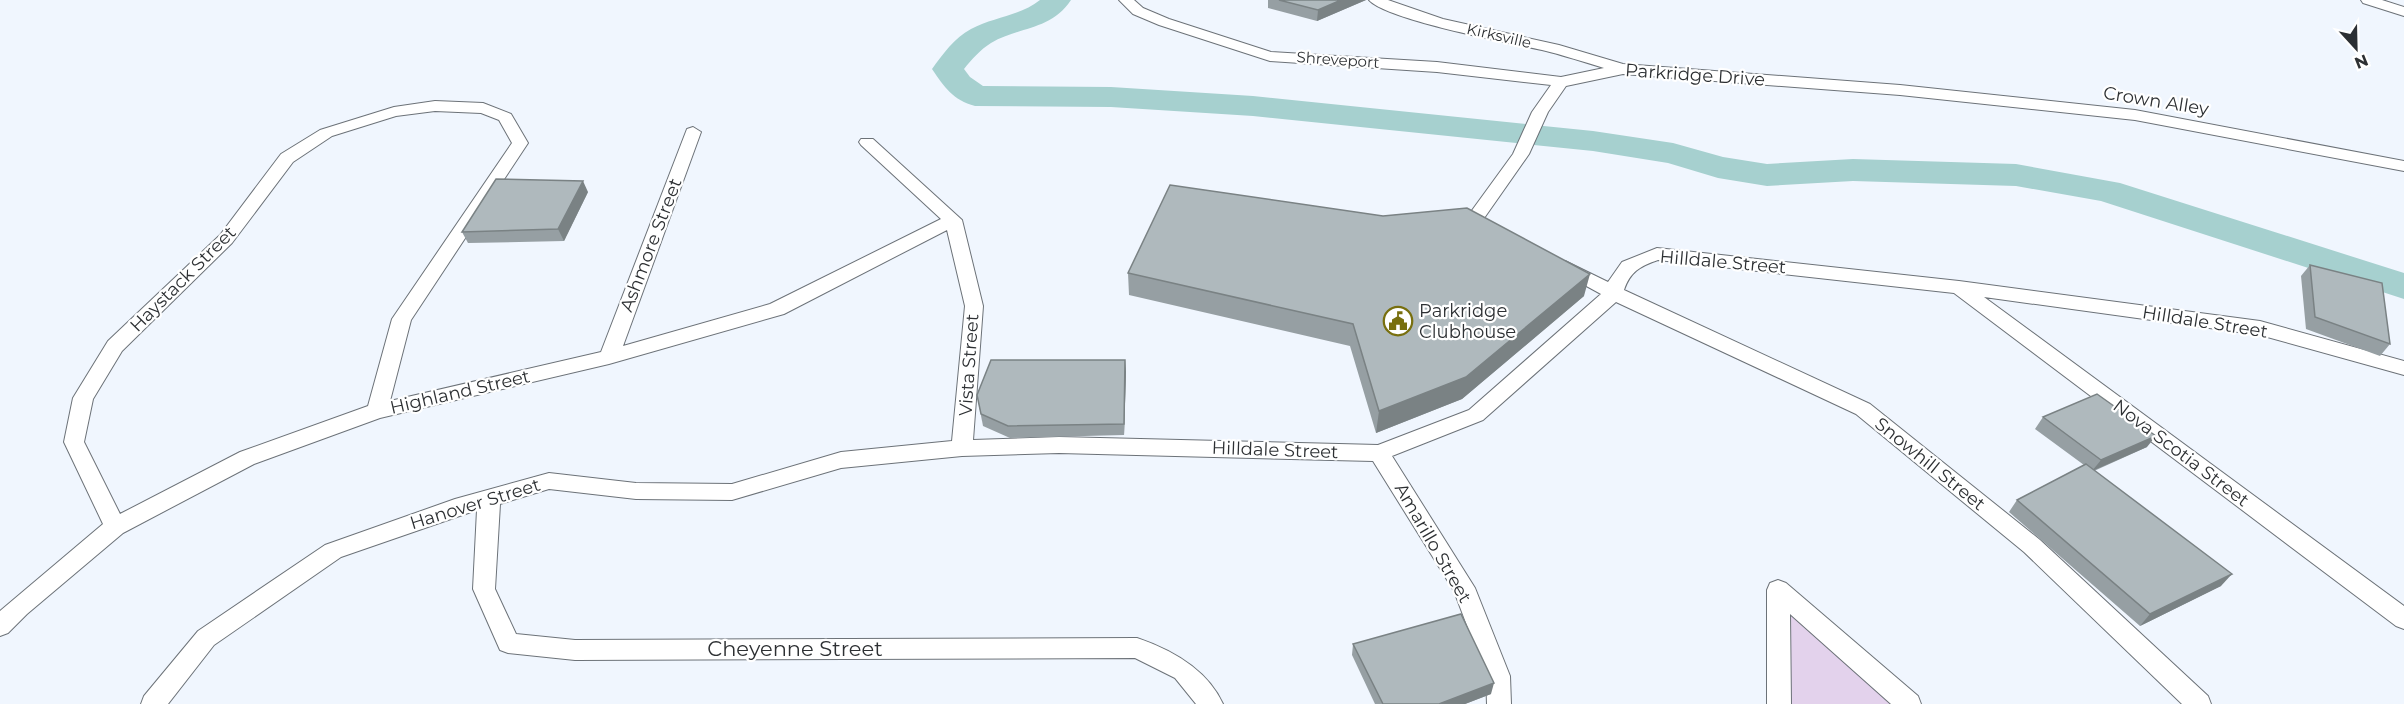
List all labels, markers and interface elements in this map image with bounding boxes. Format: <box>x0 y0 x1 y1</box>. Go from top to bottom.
north arrow <box>2326 18 2386 78</box>
street label: Kirksville <box>1465 19 1533 52</box>
street label: Shreveport <box>1296 47 1380 72</box>
text: N <box>2352 50 2371 73</box>
street label: Parkridge Drive <box>1624 59 1766 91</box>
street label: Crown Alley <box>2102 82 2211 120</box>
street label: Ashmore Street <box>615 175 687 315</box>
street label: Haystack Street <box>125 221 241 337</box>
street label: Hilldale Street <box>1659 246 1787 278</box>
place label: Parkridge Clubhouse <box>1419 300 1516 343</box>
street label: Hilldale Street <box>2141 301 2269 343</box>
public building icon: Parkridge Clubhouse <box>1382 305 1414 337</box>
street label: Vista Street <box>954 313 984 417</box>
street label: Highland Street <box>388 365 532 419</box>
street label: Nova Scotia Street <box>2109 395 2253 511</box>
street label: Snowhill Street <box>1870 413 1990 515</box>
street label: Hilldale Street <box>1211 437 1339 463</box>
street label: Hanover Street <box>407 474 543 534</box>
street label: Amarillo Street <box>1390 479 1476 607</box>
street label: Cheyenne Street <box>707 636 883 661</box>

